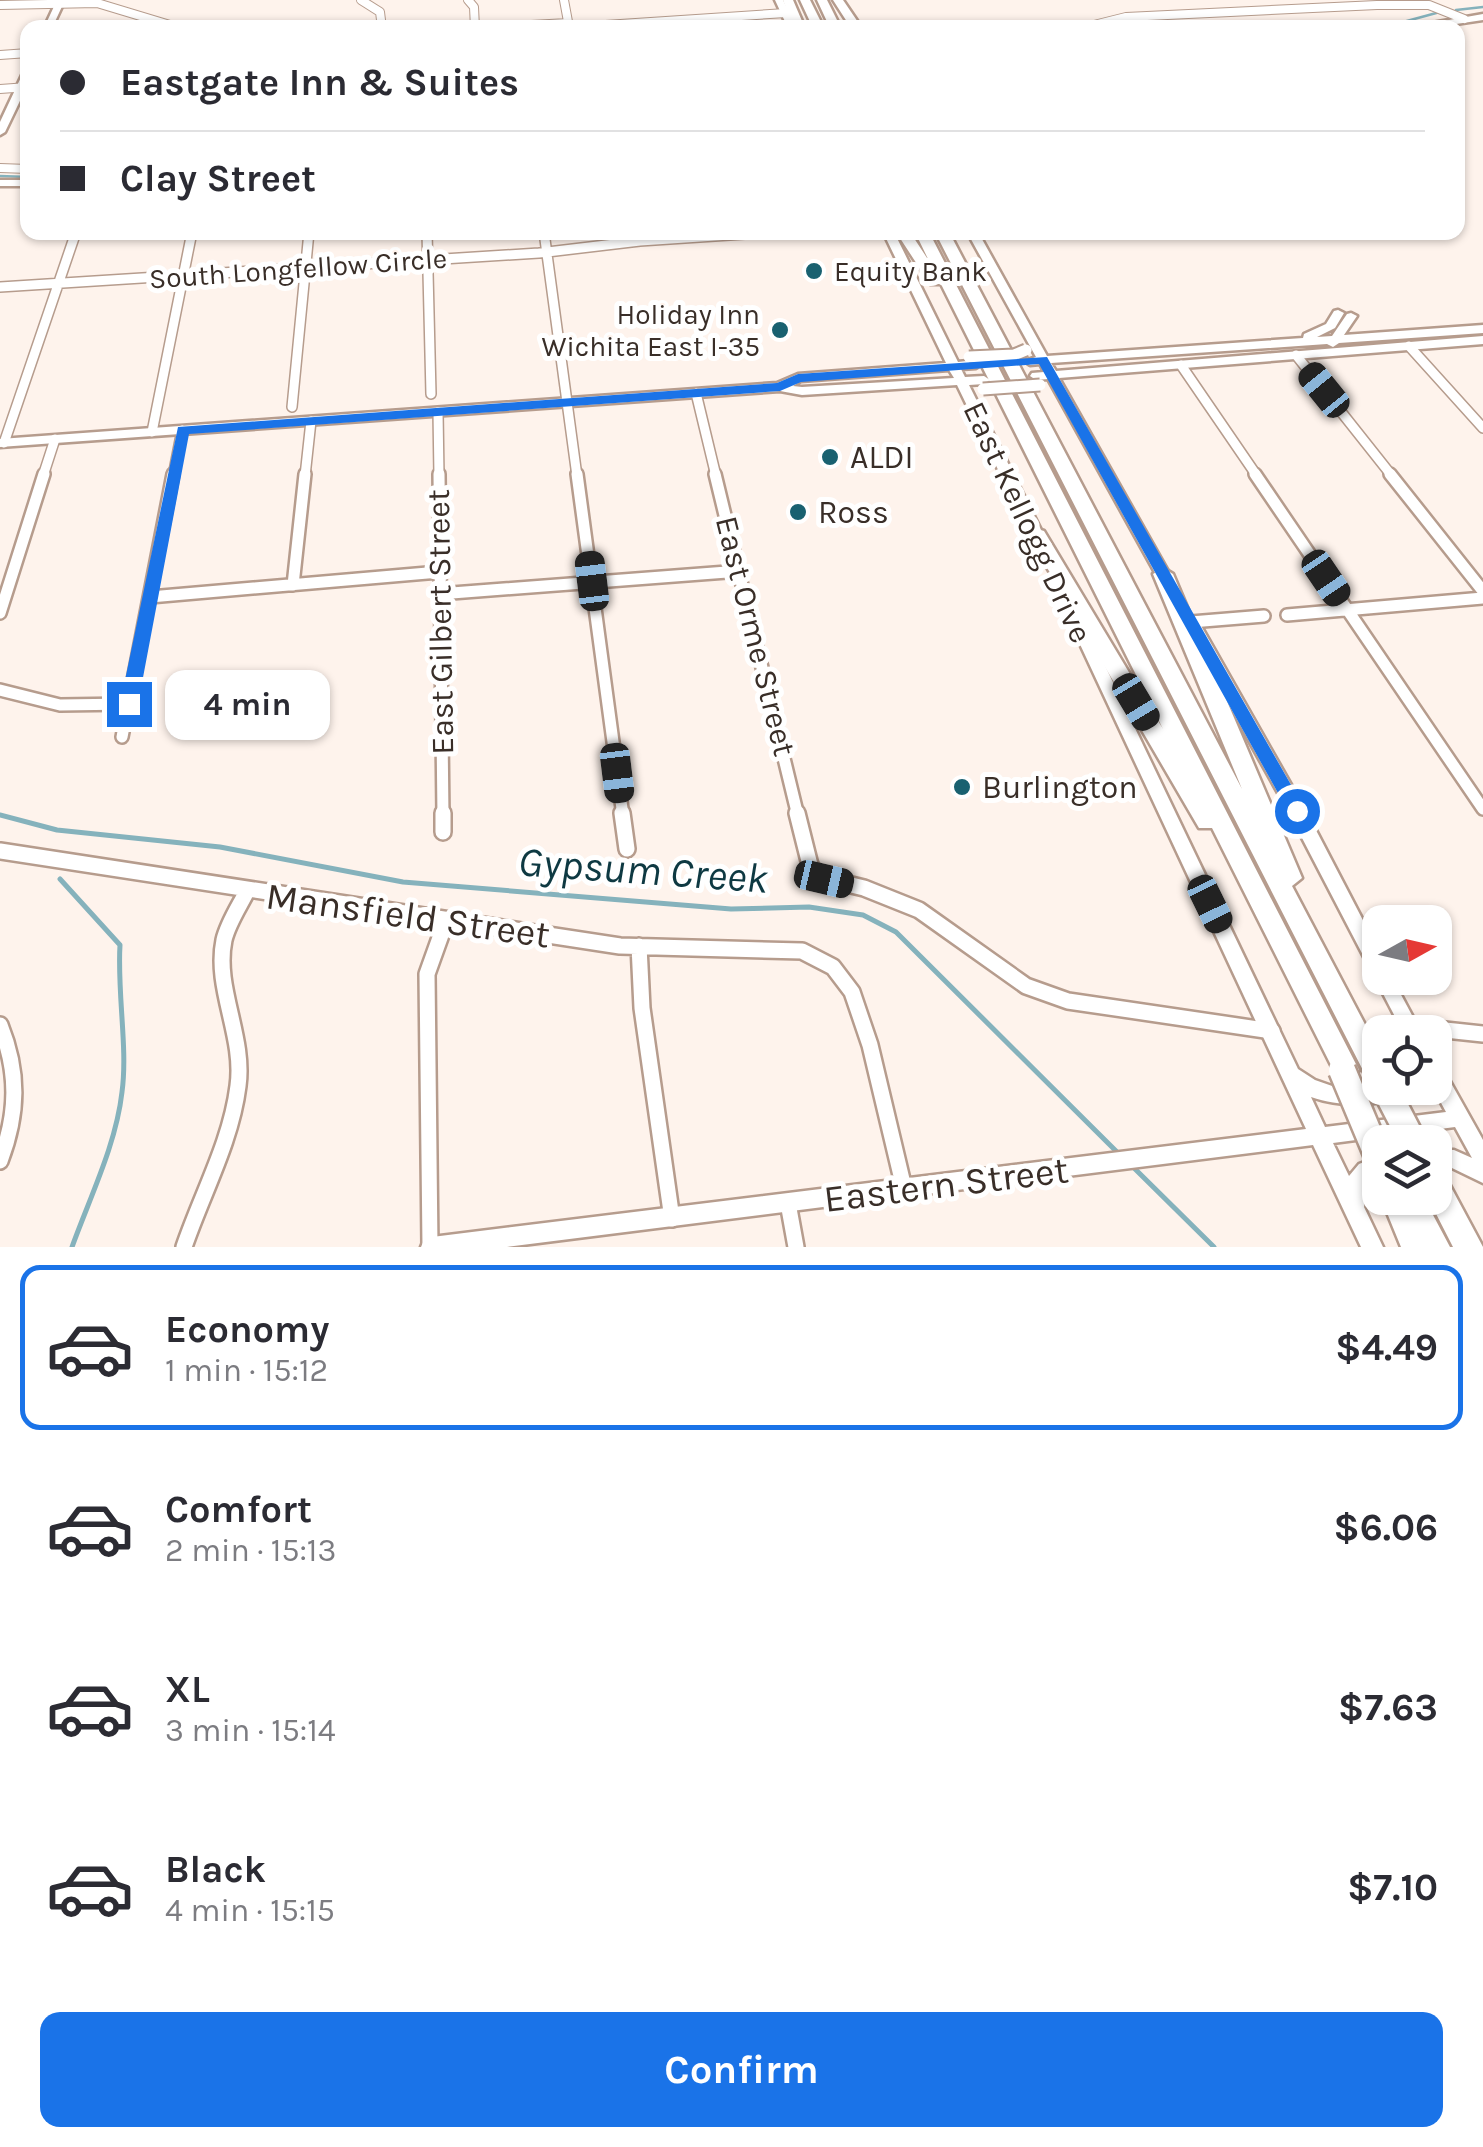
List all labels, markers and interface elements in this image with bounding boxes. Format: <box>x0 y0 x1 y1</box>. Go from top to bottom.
text: Eastgate Inn & Suites <box>120 60 519 105</box>
text: Clay Street <box>120 156 316 201</box>
street label: South Longfellow Circle <box>148 242 448 295</box>
place label: Equity Bank <box>834 255 987 288</box>
marker: Equity Bank <box>803 260 825 282</box>
place label: Holiday Inn Wichita East I-35 <box>541 298 760 363</box>
marker: Holiday Inn Wichita East I-35 <box>769 319 791 341</box>
car <box>1293 357 1355 423</box>
street label: East Kellogg Drive <box>955 396 1100 649</box>
place label: ALDI <box>850 439 913 476</box>
marker: ALDI <box>819 446 841 468</box>
street label: East Gilbert Street <box>420 489 461 755</box>
place label: Ross <box>818 494 889 531</box>
marker: Ross <box>787 501 809 523</box>
street label: East Orme Street <box>708 512 803 760</box>
car <box>1297 545 1355 611</box>
car <box>573 549 611 613</box>
callout: 4 min <box>164 669 329 739</box>
car <box>1108 669 1164 735</box>
route end <box>107 682 152 727</box>
text: 4 min <box>204 686 291 723</box>
car <box>598 741 636 805</box>
place label: Burlington <box>982 769 1138 806</box>
marker: Burlington <box>951 776 973 798</box>
route start <box>1275 789 1320 834</box>
water label: Gypsum Creek <box>516 836 770 904</box>
car <box>791 858 857 900</box>
car <box>1183 870 1237 938</box>
street label: Mansfield Street <box>263 873 553 958</box>
north arrow <box>1362 905 1452 995</box>
map controls <box>1362 905 1452 1215</box>
button: locate <box>1362 1015 1452 1105</box>
button: layers <box>1362 1125 1452 1215</box>
street label: Eastern Street <box>821 1147 1071 1222</box>
icon: car <box>45 1303 135 1393</box>
text: Economy <box>165 1307 329 1352</box>
text: $4.49 <box>1335 1325 1438 1370</box>
text: 1 min · 15:12 <box>165 1352 328 1389</box>
icon: car <box>45 1483 135 1573</box>
text: Comfort <box>165 1487 312 1532</box>
text: $6.06 <box>1333 1505 1438 1550</box>
text: 2 min · 15:13 <box>165 1532 336 1569</box>
icon: car <box>45 1663 135 1753</box>
text: XL <box>165 1667 210 1712</box>
text: $7.63 <box>1338 1685 1438 1730</box>
text: 3 min · 15:14 <box>165 1712 336 1749</box>
icon: car <box>45 1843 135 1933</box>
text: Black <box>165 1847 266 1892</box>
text: $7.10 <box>1347 1865 1438 1910</box>
text: 4 min · 15:15 <box>165 1892 335 1929</box>
button: Confirm <box>40 2012 1443 2127</box>

